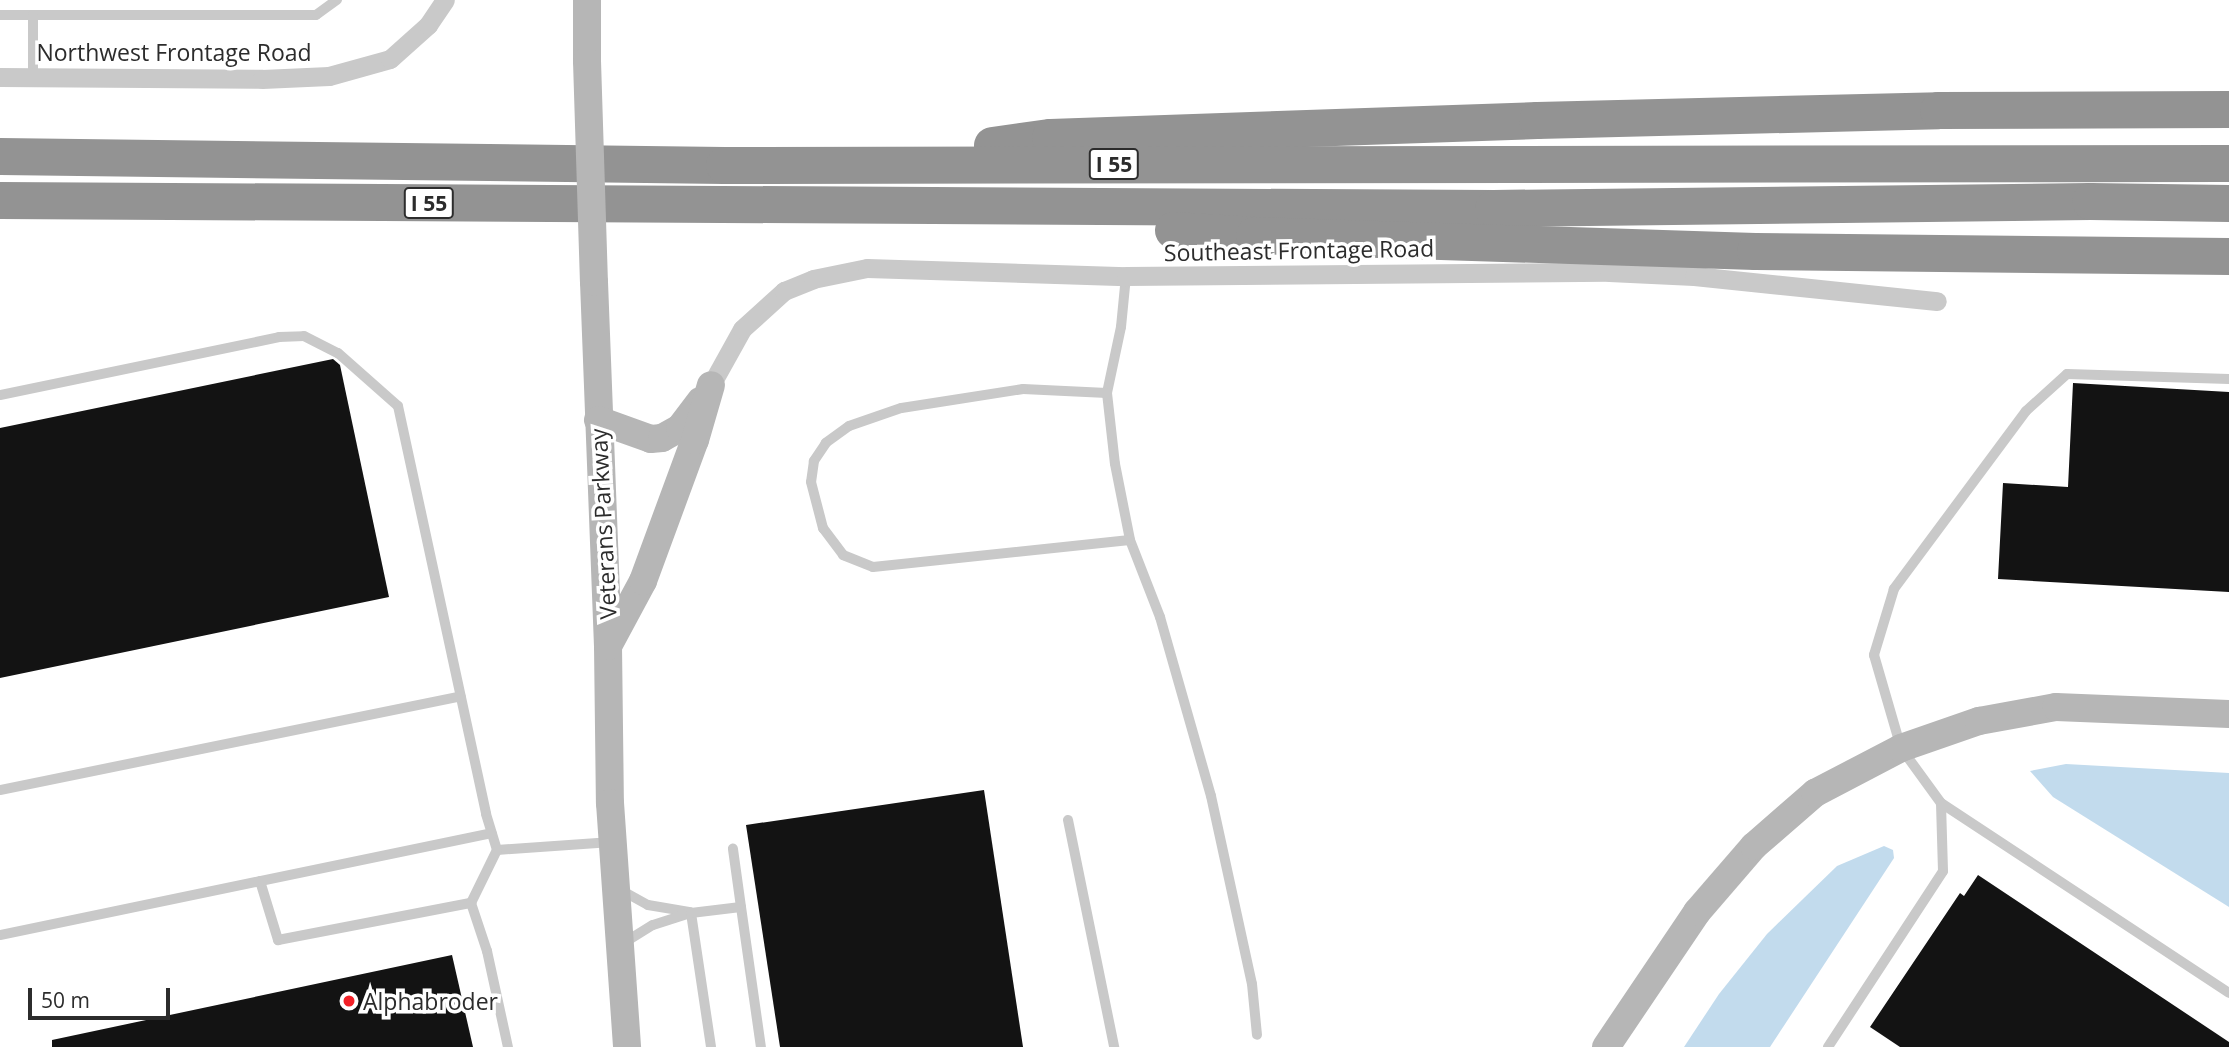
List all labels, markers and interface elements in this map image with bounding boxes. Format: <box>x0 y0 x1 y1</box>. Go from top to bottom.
street label: Northwest Frontage Road <box>36 38 312 66</box>
road number: I 55 <box>1088 146 1140 182</box>
road number: I 55 <box>403 186 455 220</box>
street label: Southeast Frontage Road <box>1164 234 1434 266</box>
street label: Veterans Parkway <box>584 428 622 620</box>
scale bar <box>32 974 173 1018</box>
text: 50 m <box>41 986 90 1014</box>
place label: Alphabroder <box>363 987 498 1015</box>
marker: Alphabroder <box>341 993 357 1009</box>

